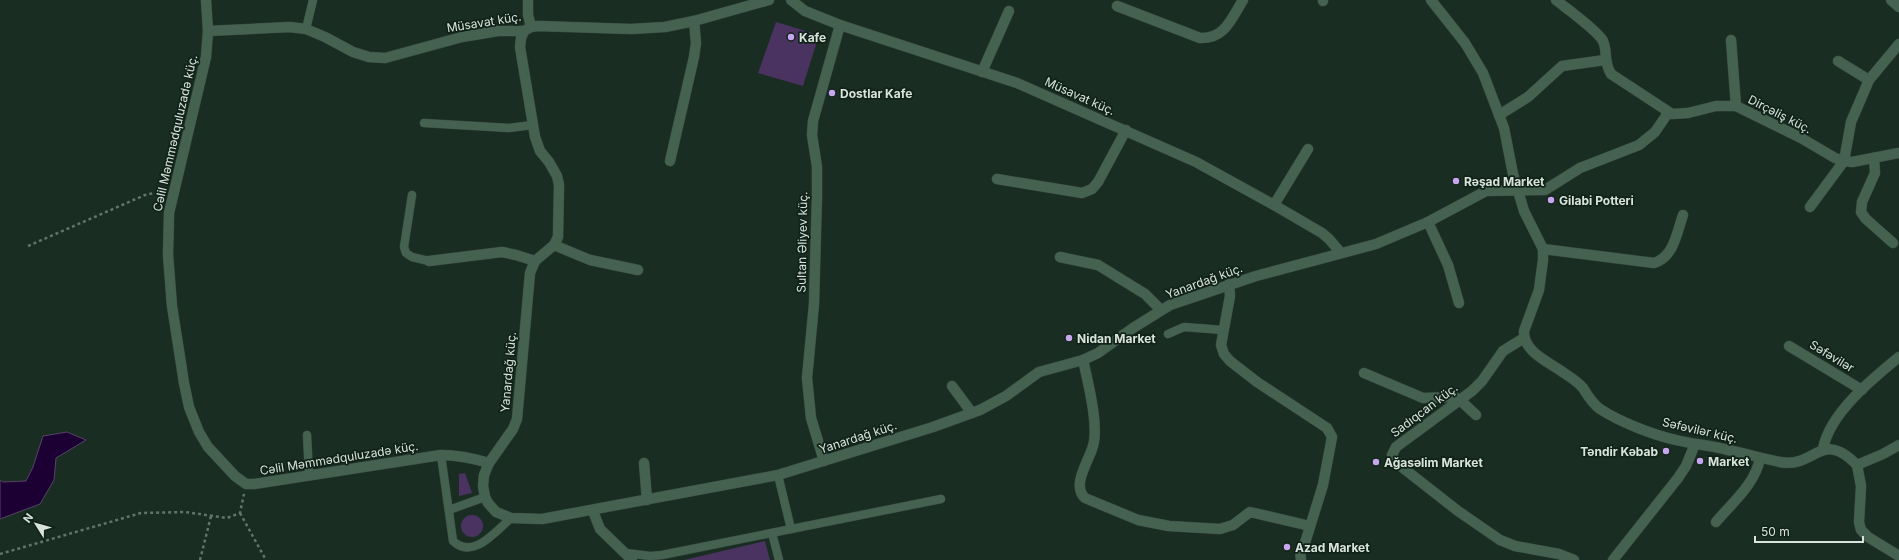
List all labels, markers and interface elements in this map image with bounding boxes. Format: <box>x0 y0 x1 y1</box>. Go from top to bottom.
street label: Müsavat küç. <box>446 9 522 35</box>
place label: Kafe <box>799 30 826 45</box>
marker: Kafe <box>786 32 796 42</box>
street label: Cəlil Məmmədquluzadə küç. <box>150 53 200 213</box>
street label: Müsavat küç. <box>1042 74 1118 118</box>
place label: Dostlar Kafe <box>840 86 912 101</box>
marker: Dostlar Kafe <box>827 88 837 98</box>
street label: Dirçəliş küç. <box>1746 92 1814 136</box>
place label: Rəşad Market <box>1464 174 1545 189</box>
marker: Rəşad Market <box>1451 176 1461 186</box>
street label: Sultan Əliyev küç. <box>794 191 810 293</box>
place label: Gilabi Potteri <box>1559 193 1634 208</box>
marker: Gilabi Potteri <box>1546 195 1556 205</box>
street label: Yanardağ küç. <box>1163 260 1245 302</box>
street label: Yanardağ küç. <box>497 331 519 413</box>
place label: Nidan Market <box>1077 331 1156 346</box>
marker: Nidan Market <box>1064 333 1074 343</box>
street label: Səfəvilər <box>1807 337 1858 375</box>
street label: Sadıqcan küç. <box>1387 380 1461 440</box>
street label: Səfəvilər küç. <box>1661 414 1739 446</box>
street label: Yanardağ küç. <box>817 417 899 457</box>
street label: Cəlil Məmmədquluzadə küç. <box>259 438 419 478</box>
place label: Təndir Kəbab <box>1580 444 1658 459</box>
marker: Təndir Kəbab <box>1661 446 1671 456</box>
place label: Market <box>1708 454 1750 469</box>
place label: Ağasəlim Market <box>1384 455 1483 470</box>
marker: Market <box>1695 456 1705 466</box>
marker: Ağasəlim Market <box>1371 457 1381 467</box>
north arrow <box>16 504 56 544</box>
text: N <box>20 510 36 526</box>
scale bar <box>1755 518 1863 544</box>
text: 50 m <box>1761 524 1790 539</box>
place label: Azad Market <box>1295 540 1370 555</box>
marker: Azad Market <box>1282 542 1292 552</box>

